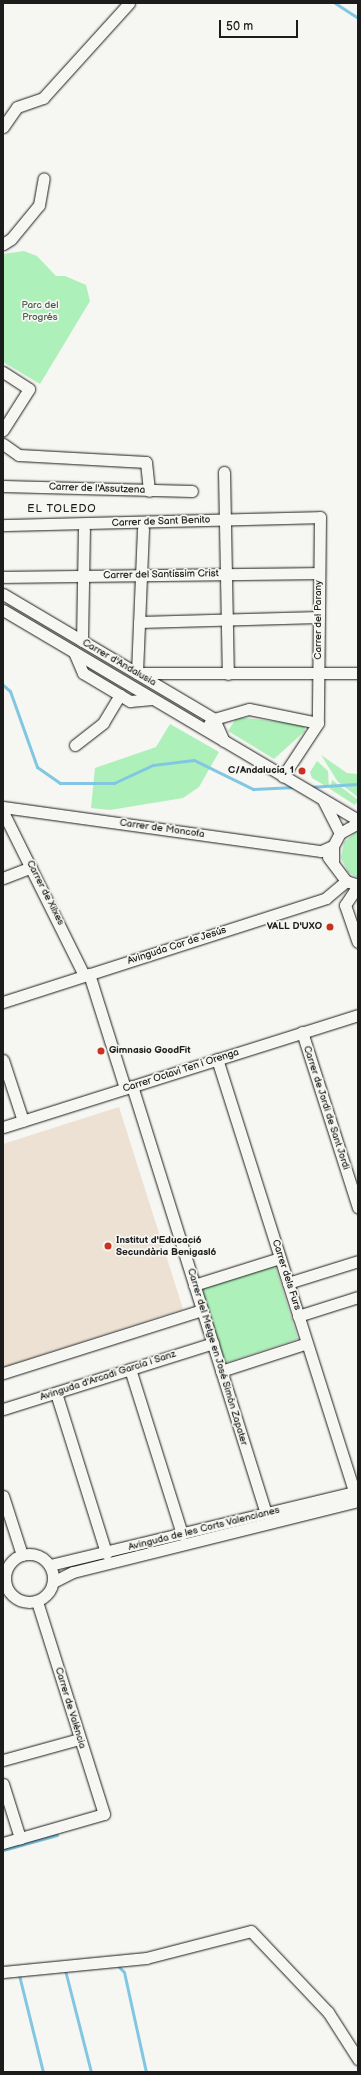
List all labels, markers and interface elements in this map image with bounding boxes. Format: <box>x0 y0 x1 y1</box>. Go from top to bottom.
scale bar <box>221 12 300 38</box>
text: 50 m <box>226 19 253 34</box>
park label: Parc del Progrés <box>22 299 58 322</box>
street label: Carrer de l'Assutzena <box>49 481 145 497</box>
district label: EL TOLEDO <box>27 502 97 516</box>
street label: Carrer de Sant Benito <box>111 514 211 530</box>
street label: Carrer del Santíssim Crist <box>103 568 219 582</box>
street label: Carrer del Parany <box>313 580 325 660</box>
street label: Carrer d'Andalusia <box>80 637 158 689</box>
place label: C/Andalucía, 1 <box>228 765 294 777</box>
marker: C/Andalucía, 1 <box>297 766 307 776</box>
street label: Carrer de Moncofa <box>119 817 205 841</box>
street label: Carrer de Xilxes <box>23 858 67 928</box>
place label: VALL D'UXO <box>267 921 322 933</box>
marker: VALL D'UXO <box>325 922 335 932</box>
street label: Avinguda Cor de Jesús <box>126 924 228 968</box>
street label: Carrer de Jordi de Sant Jordi <box>300 1044 352 1172</box>
place label: Gimnasio GoodFit <box>109 1045 191 1057</box>
marker: Gimnasio GoodFit <box>96 1046 106 1056</box>
street label: Carrer Octavi Ten i Orenga <box>121 1047 241 1095</box>
place label: Institut d'Educació Secundària Benigasló <box>116 1234 216 1258</box>
street label: Carrer dels Furs <box>269 1238 303 1312</box>
marker: Institut d'Educació Secundària Benigasló <box>103 1241 113 1251</box>
street label: Carrer del Metge en José Simón Zapater <box>184 1267 250 1447</box>
street label: Avinguda d'Arcadi García i Sanz <box>38 1348 178 1404</box>
street label: Avinguda de les Corts Valencianes <box>127 1504 281 1554</box>
street label: Carrer de València <box>52 1666 88 1750</box>

